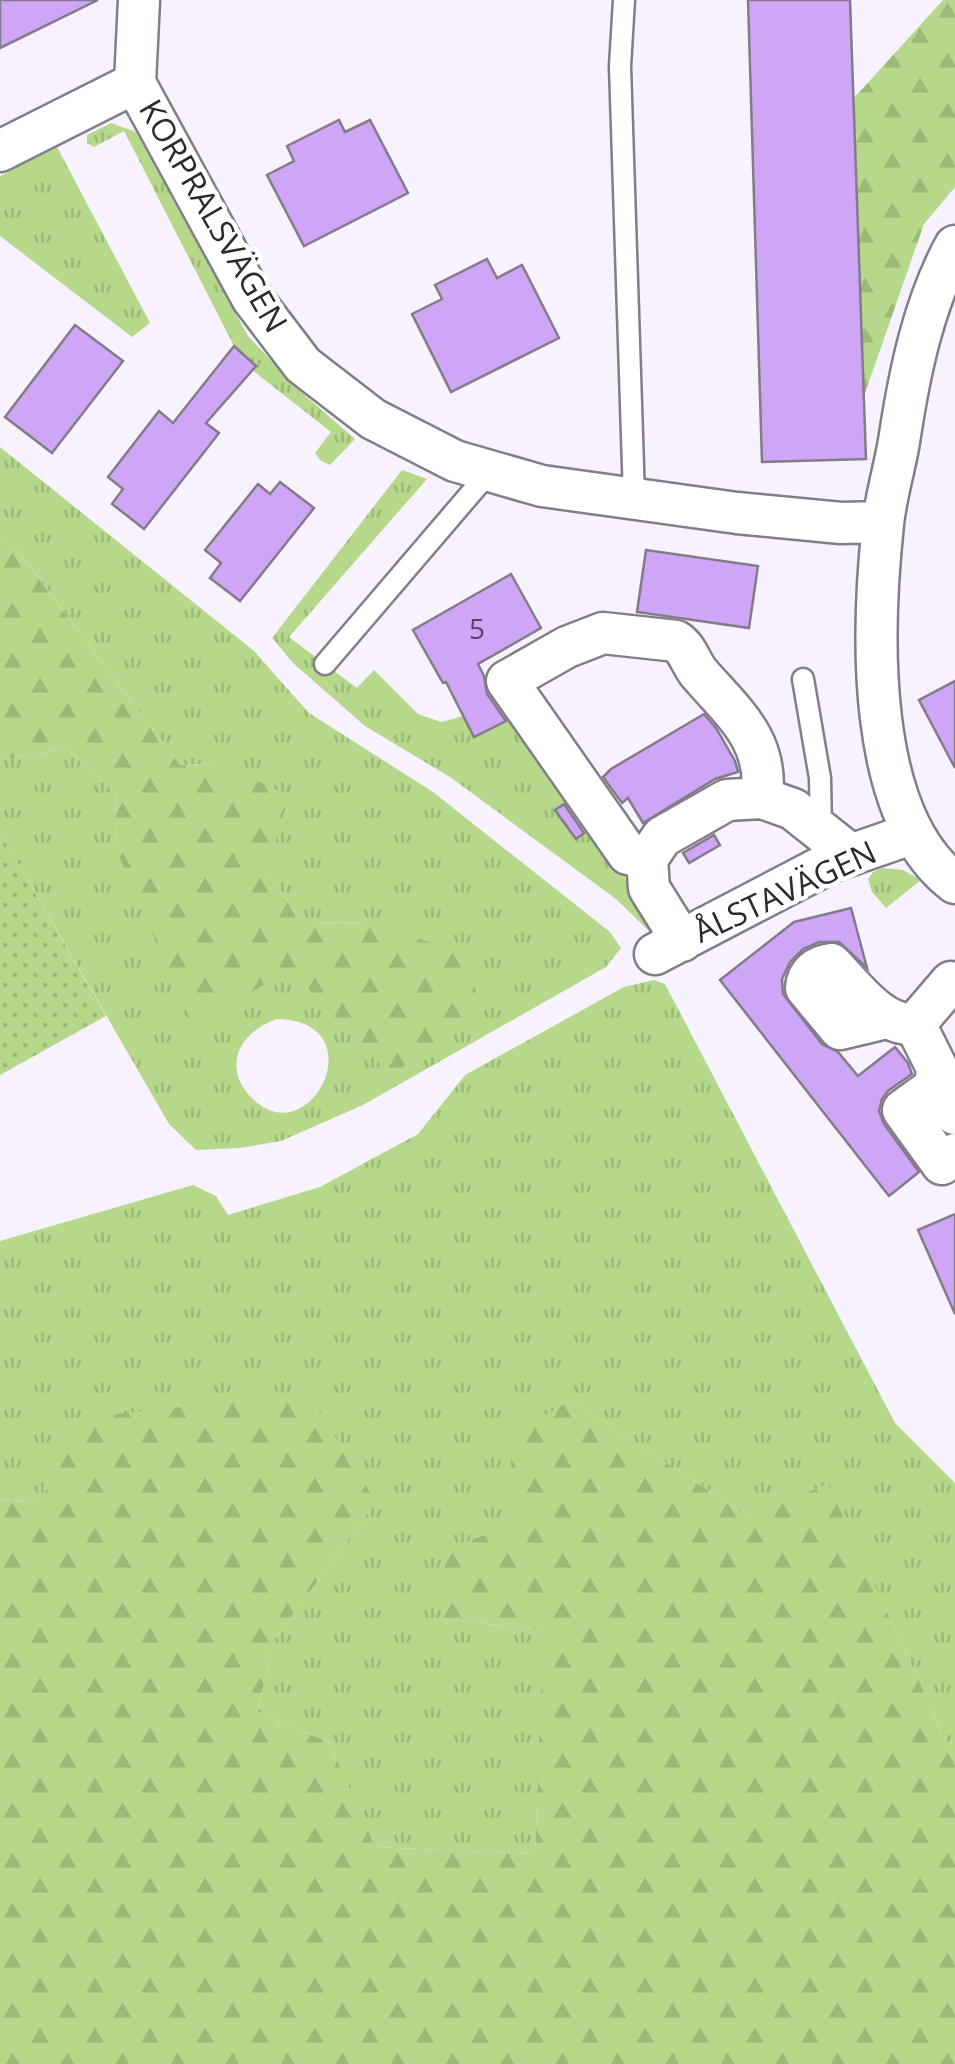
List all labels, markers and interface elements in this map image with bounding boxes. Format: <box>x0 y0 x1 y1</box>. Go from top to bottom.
street label: KORPRALSVÄGEN <box>130 91 298 340</box>
house number: 5 <box>469 609 485 647</box>
street label: ÅLSTAVÄGEN <box>686 830 883 952</box>

